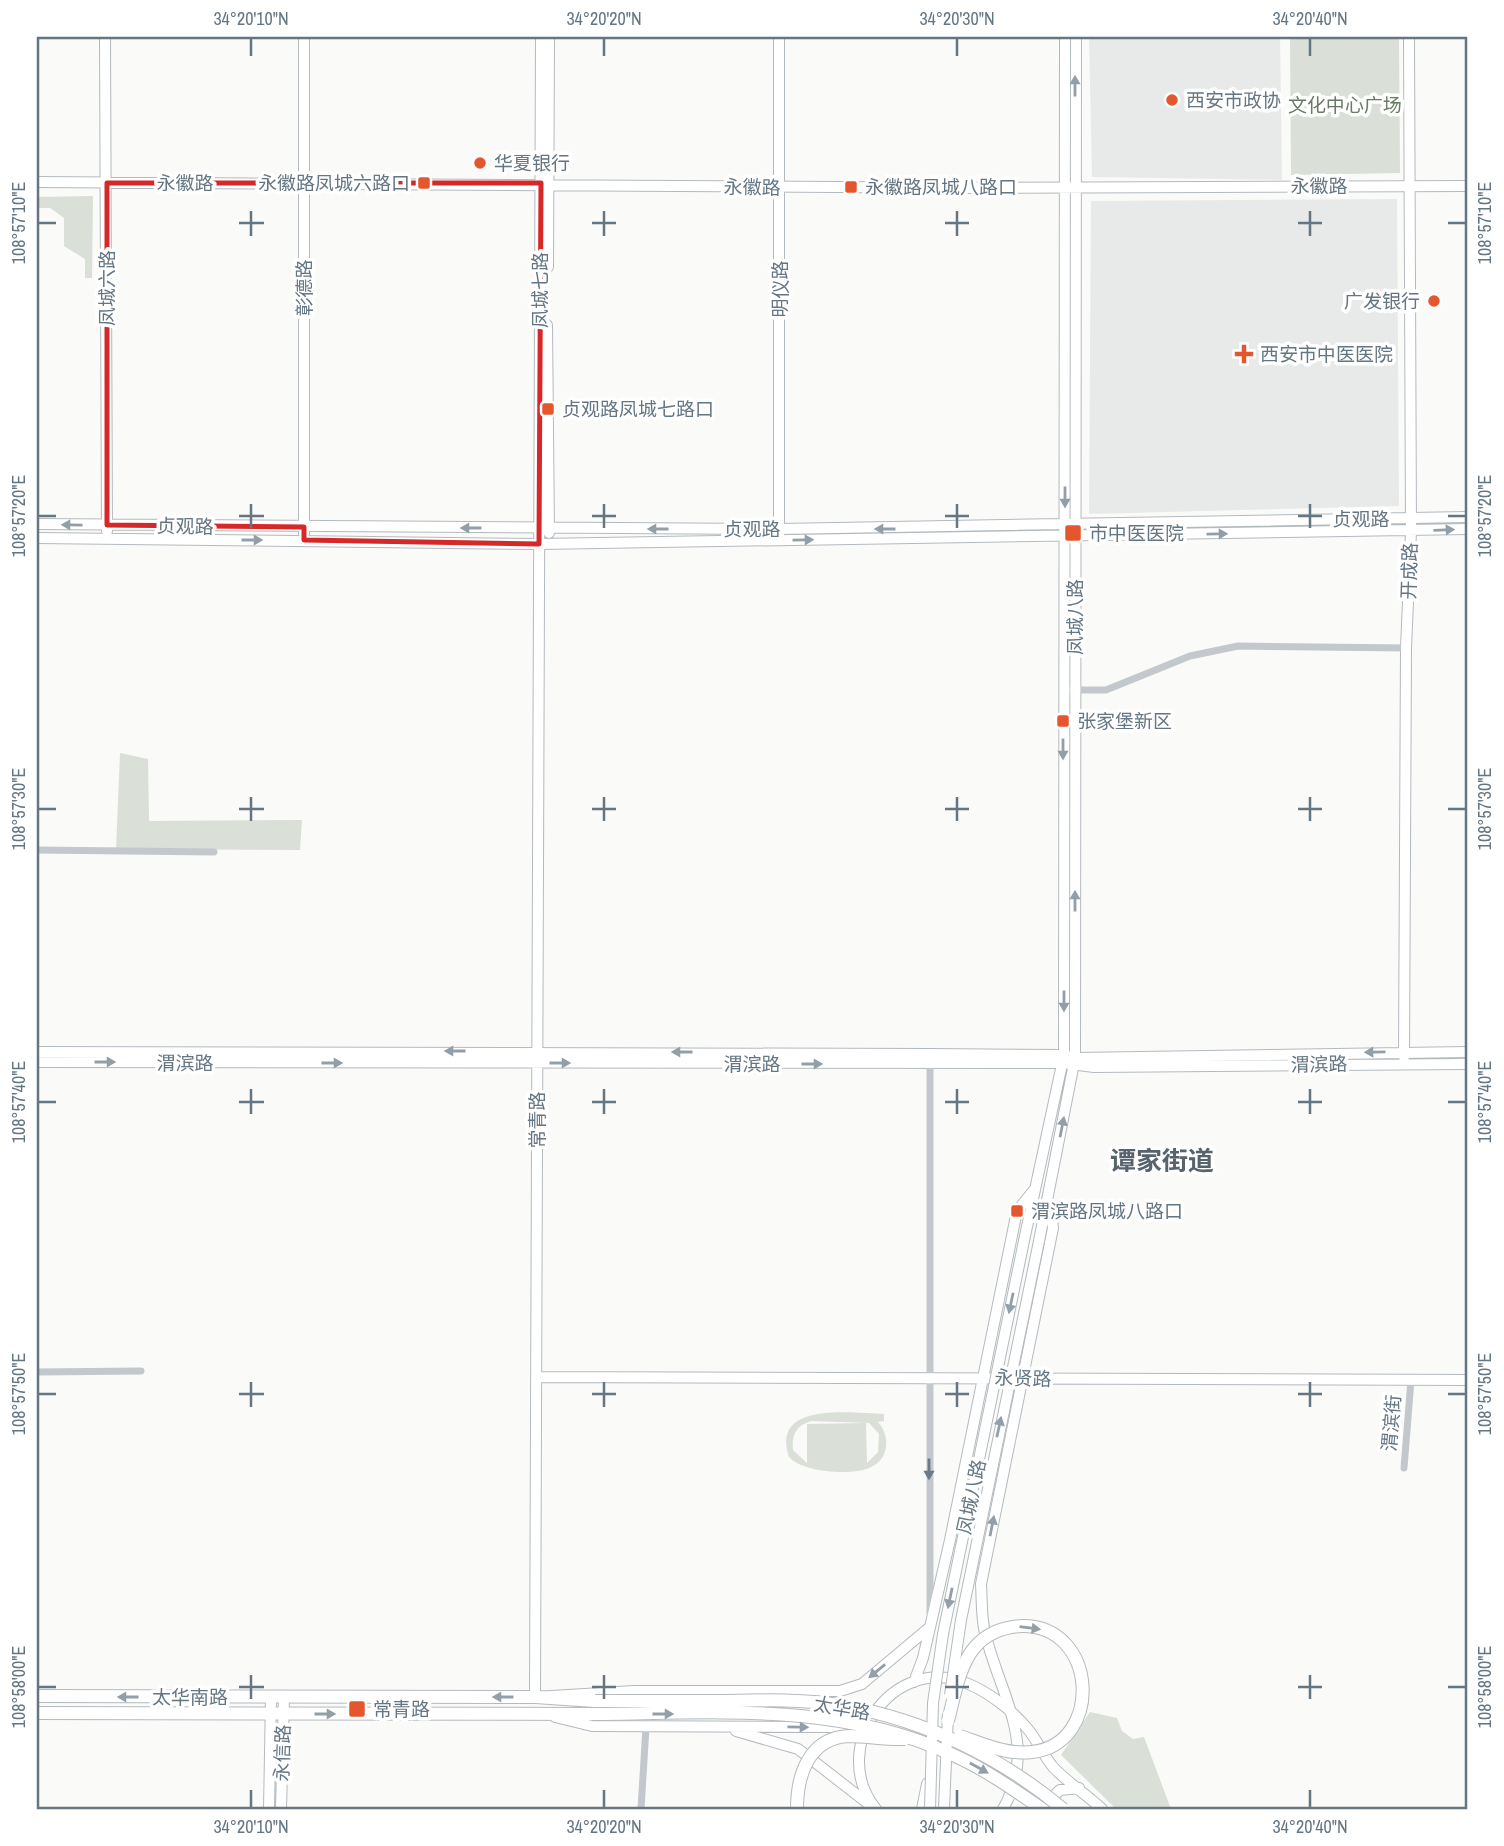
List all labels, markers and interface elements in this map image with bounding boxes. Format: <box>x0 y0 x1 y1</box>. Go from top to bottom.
text: 34°20'10"N <box>213 6 289 31</box>
text: 34°20'20"N <box>566 6 642 31</box>
text: 34°20'30"N <box>919 6 995 31</box>
text: 34°20'40"N <box>1272 6 1348 31</box>
one-way arrow <box>1070 74 1081 96</box>
place label: 西安市政协 <box>1186 87 1281 113</box>
marker: 西安市政协 <box>1164 92 1180 108</box>
park label: 文化中心广场 <box>1288 92 1402 118</box>
place label: 华夏银行 <box>494 150 570 176</box>
marker: 华夏银行 <box>472 155 488 171</box>
street label: 永徽路 <box>156 170 214 196</box>
place label: 永徽路凤城六路口 <box>258 170 410 196</box>
street label: 永徽路 <box>1290 173 1348 199</box>
street label: 永徽路 <box>723 174 781 200</box>
place label: 永徽路凤城八路口 <box>865 174 1017 200</box>
marker: 永徽路凤城六路口 <box>416 175 432 191</box>
marker: 永徽路凤城八路口 <box>843 179 859 195</box>
text: 108°57'10"E <box>6 182 31 264</box>
text: 108°57'10"E <box>1472 182 1497 264</box>
street label: 凤城六路 <box>94 250 120 326</box>
street label: 凤城七路 <box>527 252 553 328</box>
street label: 彰德路 <box>291 259 317 317</box>
street label: 明仪路 <box>767 260 793 318</box>
place label: 广发银行 <box>1344 288 1420 314</box>
marker: 广发银行 <box>1426 293 1442 309</box>
place label: 西安市中医医院 <box>1260 341 1393 367</box>
marker: 西安市中医医院 <box>1234 344 1254 364</box>
place label: 贞观路凤城七路口 <box>562 396 714 422</box>
marker: 贞观路凤城七路口 <box>540 401 556 417</box>
text: 108°57'20"E <box>6 475 31 557</box>
text: 108°57'20"E <box>1472 475 1497 557</box>
one-way arrow <box>1059 486 1071 508</box>
street label: 贞观路 <box>1332 506 1390 532</box>
street label: 贞观路 <box>156 513 214 539</box>
street label: 贞观路 <box>723 516 781 542</box>
one-way arrow <box>61 519 83 530</box>
place label: 市中医医院 <box>1089 520 1184 546</box>
one-way arrow <box>460 522 482 534</box>
one-way arrow <box>647 523 669 534</box>
one-way arrow <box>874 523 896 535</box>
marker: 市中医医院 <box>1063 523 1083 543</box>
one-way arrow <box>1433 524 1455 535</box>
one-way arrow <box>1206 528 1228 540</box>
one-way arrow <box>241 534 263 546</box>
one-way arrow <box>792 535 814 546</box>
street label: 开成路 <box>1395 542 1423 600</box>
street label: 凤城八路 <box>1062 579 1088 655</box>
place label: 张家堡新区 <box>1077 708 1172 734</box>
marker: 张家堡新区 <box>1055 713 1071 729</box>
one-way arrow <box>1057 738 1069 760</box>
text: 108°57'30"E <box>6 768 31 850</box>
text: 108°57'30"E <box>1472 768 1497 850</box>
one-way arrow <box>1069 890 1081 912</box>
one-way arrow <box>1058 990 1070 1012</box>
one-way arrow <box>443 1045 465 1057</box>
one-way arrow <box>671 1046 693 1058</box>
one-way arrow <box>1363 1046 1385 1058</box>
street label: 渭滨路 <box>156 1050 214 1076</box>
street label: 渭滨路 <box>723 1051 781 1077</box>
street label: 渭滨路 <box>1290 1051 1348 1077</box>
one-way arrow <box>94 1056 116 1068</box>
one-way arrow <box>322 1057 344 1069</box>
one-way arrow <box>549 1057 571 1069</box>
one-way arrow <box>801 1058 823 1070</box>
text: 108°57'40"E <box>6 1061 31 1143</box>
text: 108°57'40"E <box>1472 1061 1497 1143</box>
street label: 常青路 <box>524 1091 550 1149</box>
one-way arrow <box>1056 1116 1067 1138</box>
district label: 谭家街道 <box>1110 1143 1214 1178</box>
place label: 渭滨路凤城八路口 <box>1031 1198 1183 1224</box>
marker: 渭滨路凤城八路口 <box>1009 1203 1025 1219</box>
one-way arrow <box>1006 1292 1017 1314</box>
text: 108°57'50"E <box>6 1353 31 1435</box>
text: 108°57'50"E <box>1472 1353 1497 1435</box>
street label: 永贤路 <box>994 1364 1052 1392</box>
street label: 渭滨街 <box>1376 1393 1406 1453</box>
one-way arrow <box>994 1416 1005 1438</box>
street label: 凤城八路 <box>950 1457 992 1537</box>
one-way arrow <box>923 1459 935 1481</box>
one-way arrow <box>987 1515 998 1537</box>
one-way arrow <box>945 1587 956 1609</box>
one-way arrow <box>1019 1622 1041 1633</box>
text: 108°58'00"E <box>6 1646 31 1728</box>
text: 108°58'00"E <box>1472 1646 1497 1728</box>
one-way arrow <box>869 1663 886 1678</box>
street label: 太华南路 <box>152 1684 228 1710</box>
street label: 太华路 <box>812 1690 872 1726</box>
one-way arrow <box>117 1691 139 1703</box>
one-way arrow <box>492 1691 514 1703</box>
place label: 常青路 <box>373 1696 430 1722</box>
marker: 常青路 <box>347 1699 367 1719</box>
one-way arrow <box>315 1708 337 1720</box>
one-way arrow <box>652 1708 674 1719</box>
one-way arrow <box>787 1721 809 1733</box>
street label: 永信路 <box>268 1724 296 1782</box>
one-way arrow <box>969 1762 989 1774</box>
text: 34°20'10"N <box>213 1814 289 1839</box>
text: 34°20'20"N <box>566 1814 642 1839</box>
text: 34°20'30"N <box>919 1814 995 1839</box>
text: 34°20'40"N <box>1272 1814 1348 1839</box>

